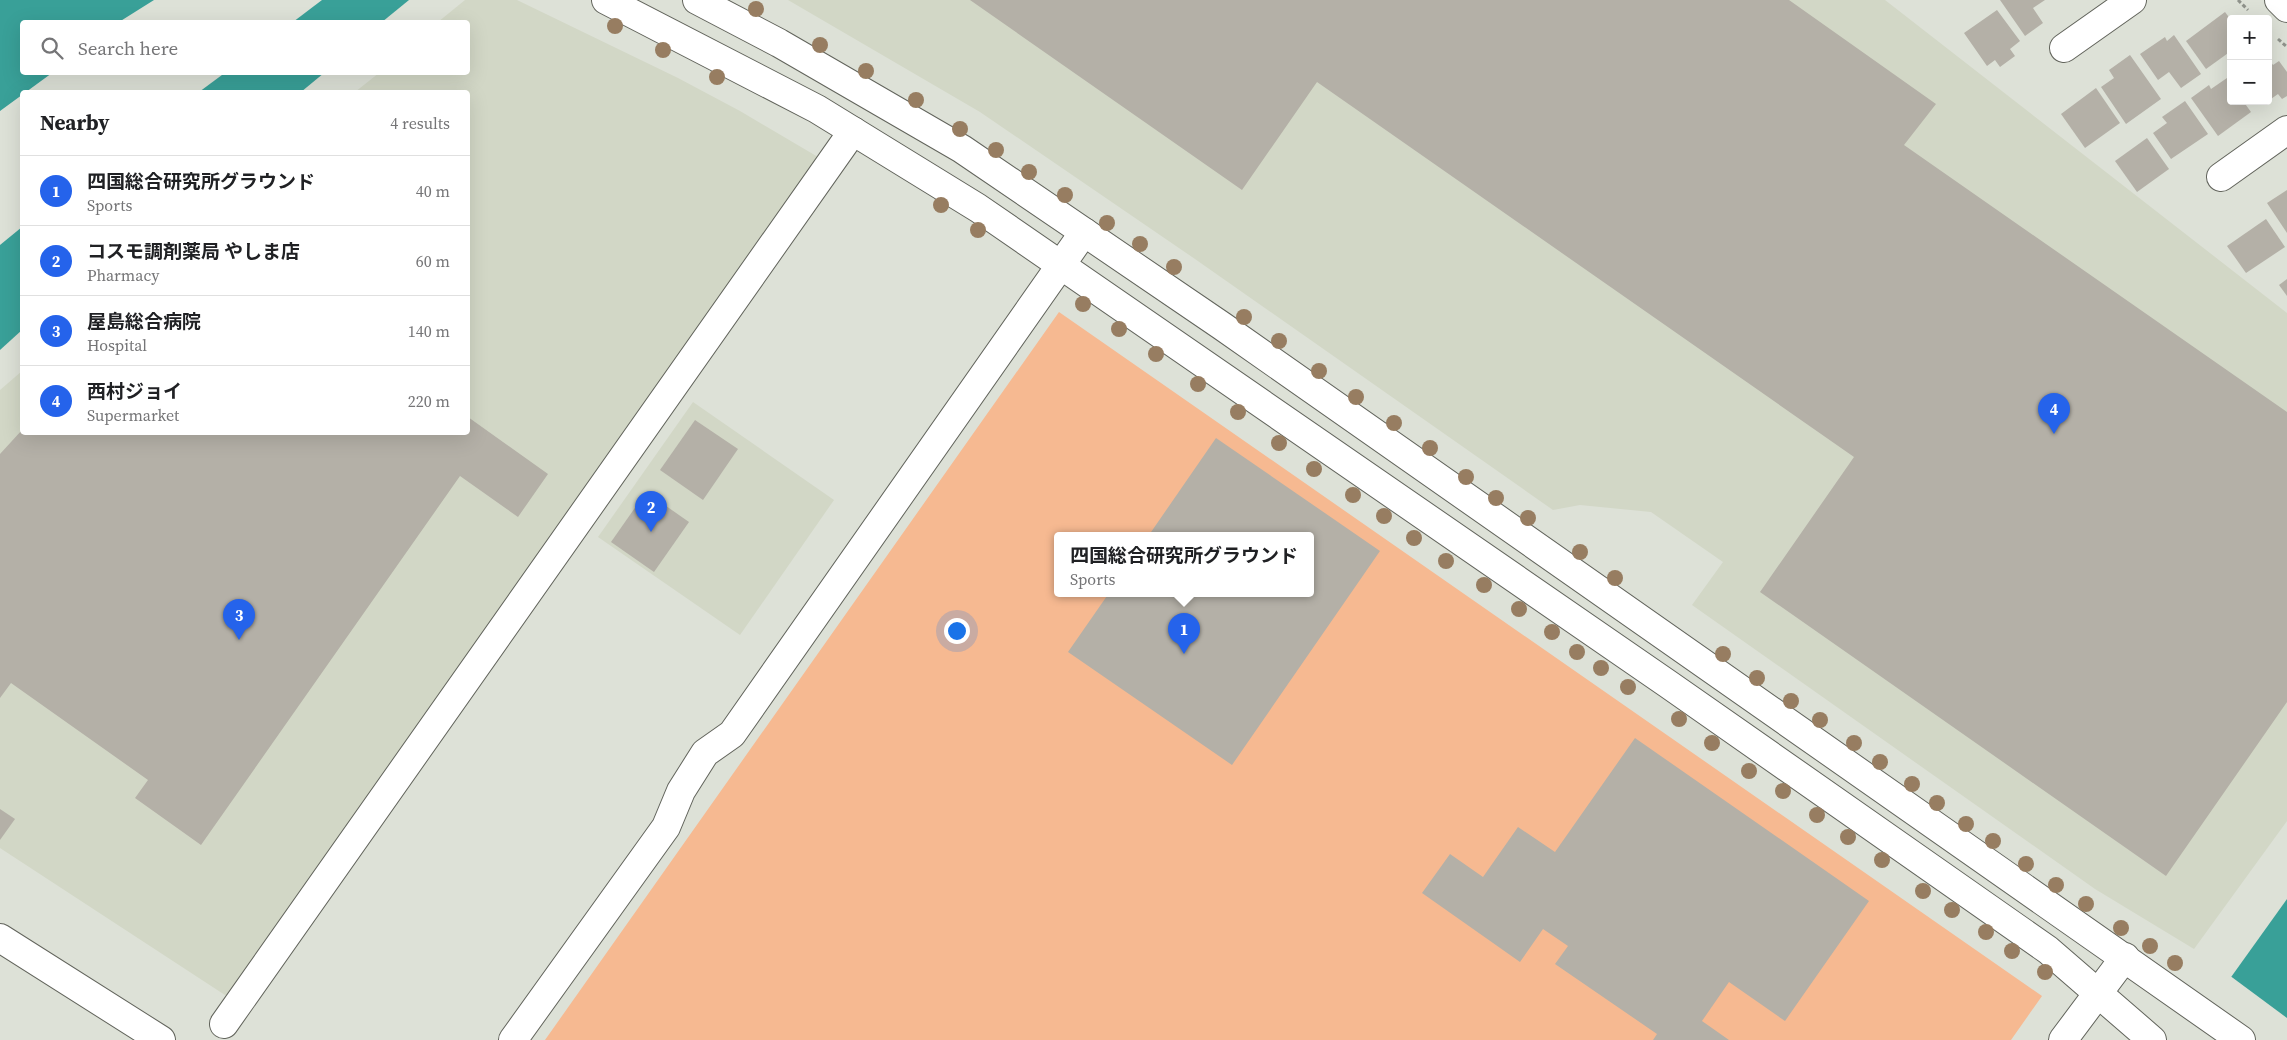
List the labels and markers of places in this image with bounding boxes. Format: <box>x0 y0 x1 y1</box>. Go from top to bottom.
pin: 4 <box>2038 393 2070 434</box>
pin: 2 <box>635 491 667 532</box>
pin: 3 <box>223 599 255 640</box>
pin: 1 <box>1168 613 1200 654</box>

